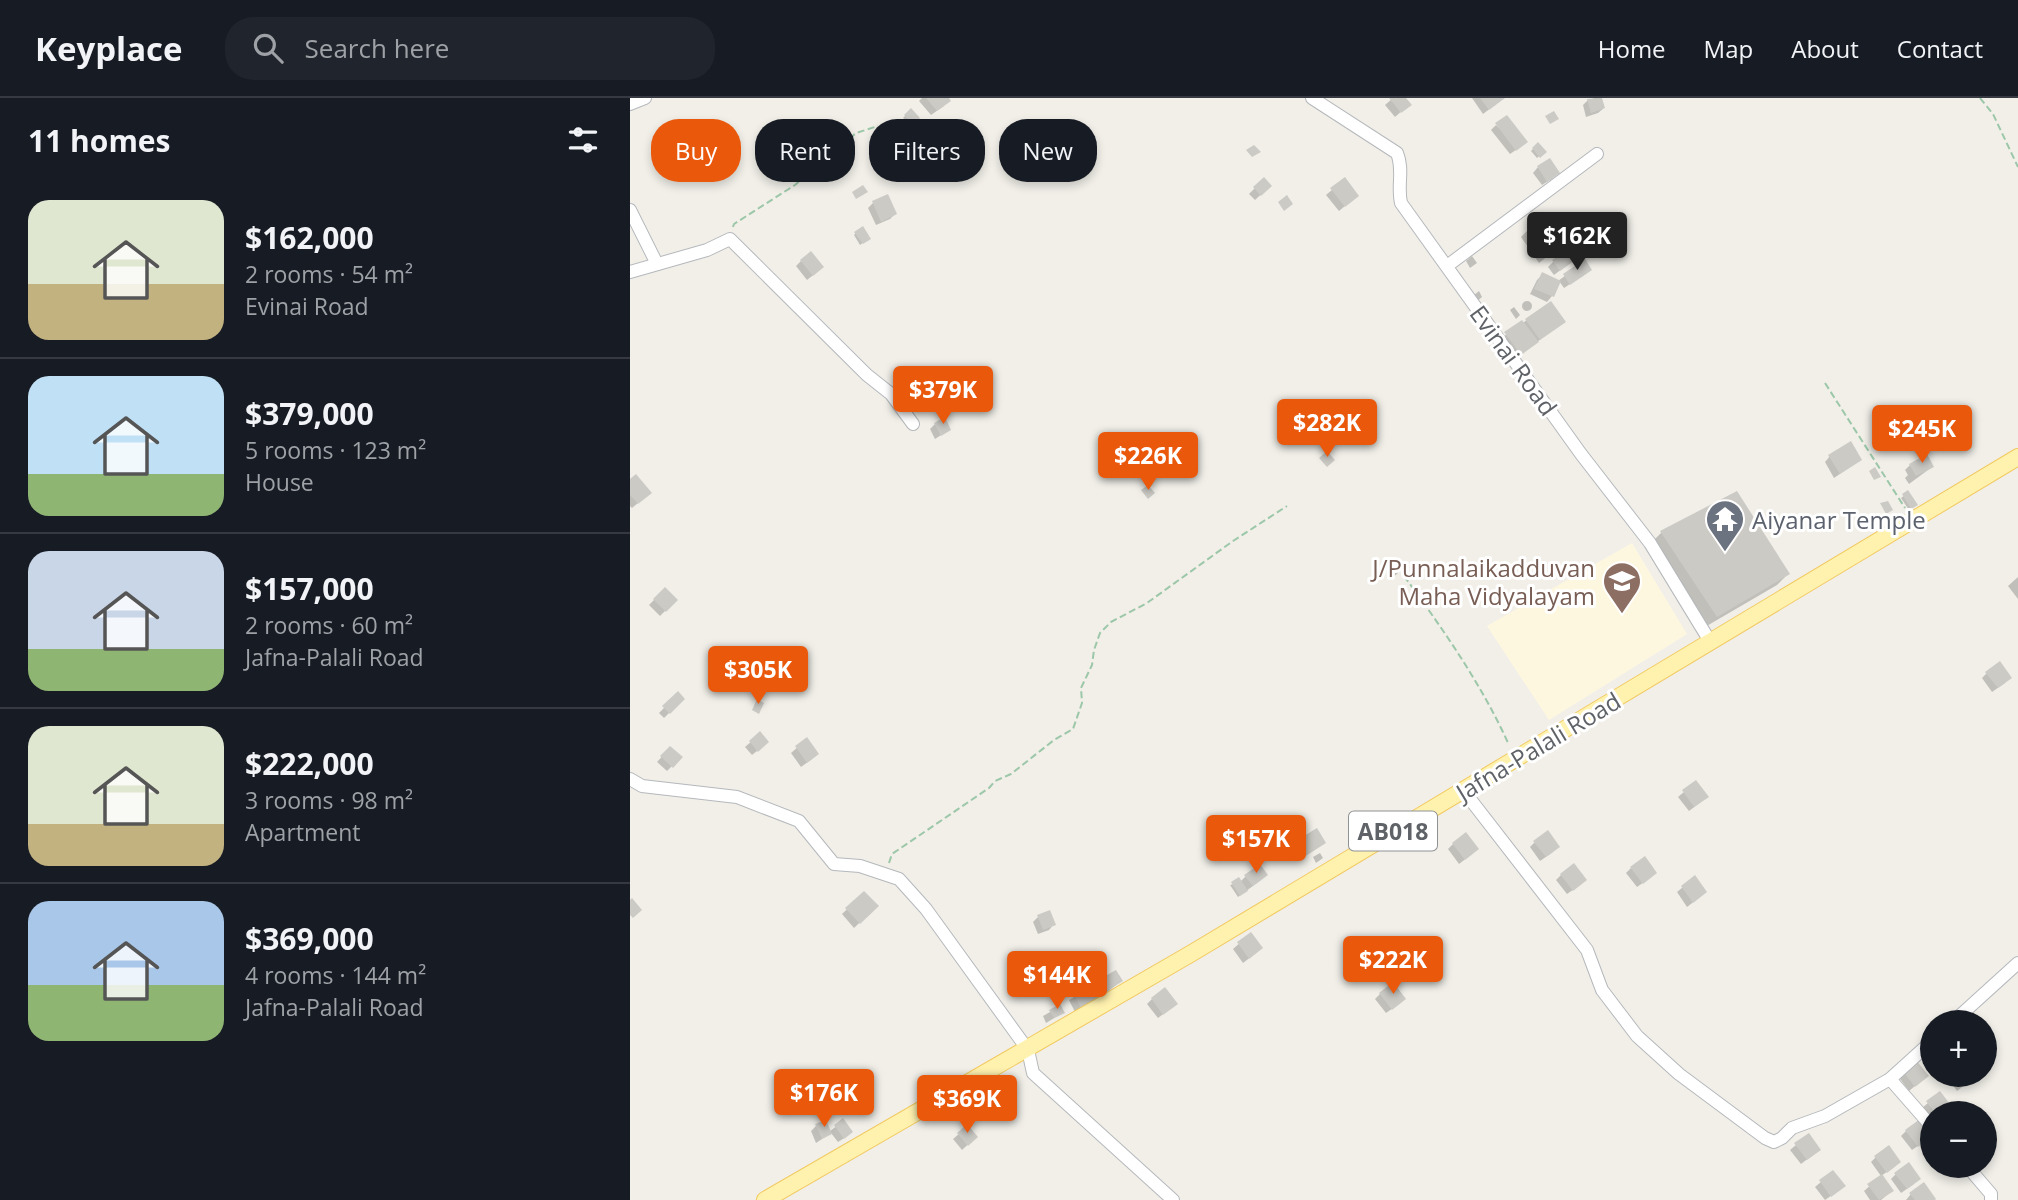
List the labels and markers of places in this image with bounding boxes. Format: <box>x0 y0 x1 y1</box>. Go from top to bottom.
pin: $162K <box>1528 212 1626 272</box>
pin: $379K <box>894 366 992 426</box>
pin: $282K <box>1278 400 1376 459</box>
pin: $245K <box>1873 406 1971 465</box>
pin: $226K <box>1099 432 1197 492</box>
temple icon: Aiyanar Temple <box>1704 498 1746 553</box>
place label: Aiyanar Temple <box>1752 503 1926 536</box>
place label: J/Punnalaikadduvan Maha Vidyalayam <box>1370 551 1595 612</box>
school or university icon: J/Punnalaikadduvan Maha Vidyalayam <box>1601 560 1643 615</box>
pin: $305K <box>709 646 807 706</box>
pin: $157K <box>1207 816 1305 875</box>
pin: $222K <box>1344 936 1442 996</box>
pin: $144K <box>1008 951 1106 1011</box>
pin: $176K <box>775 1070 873 1129</box>
pin: $369K <box>918 1076 1016 1135</box>

